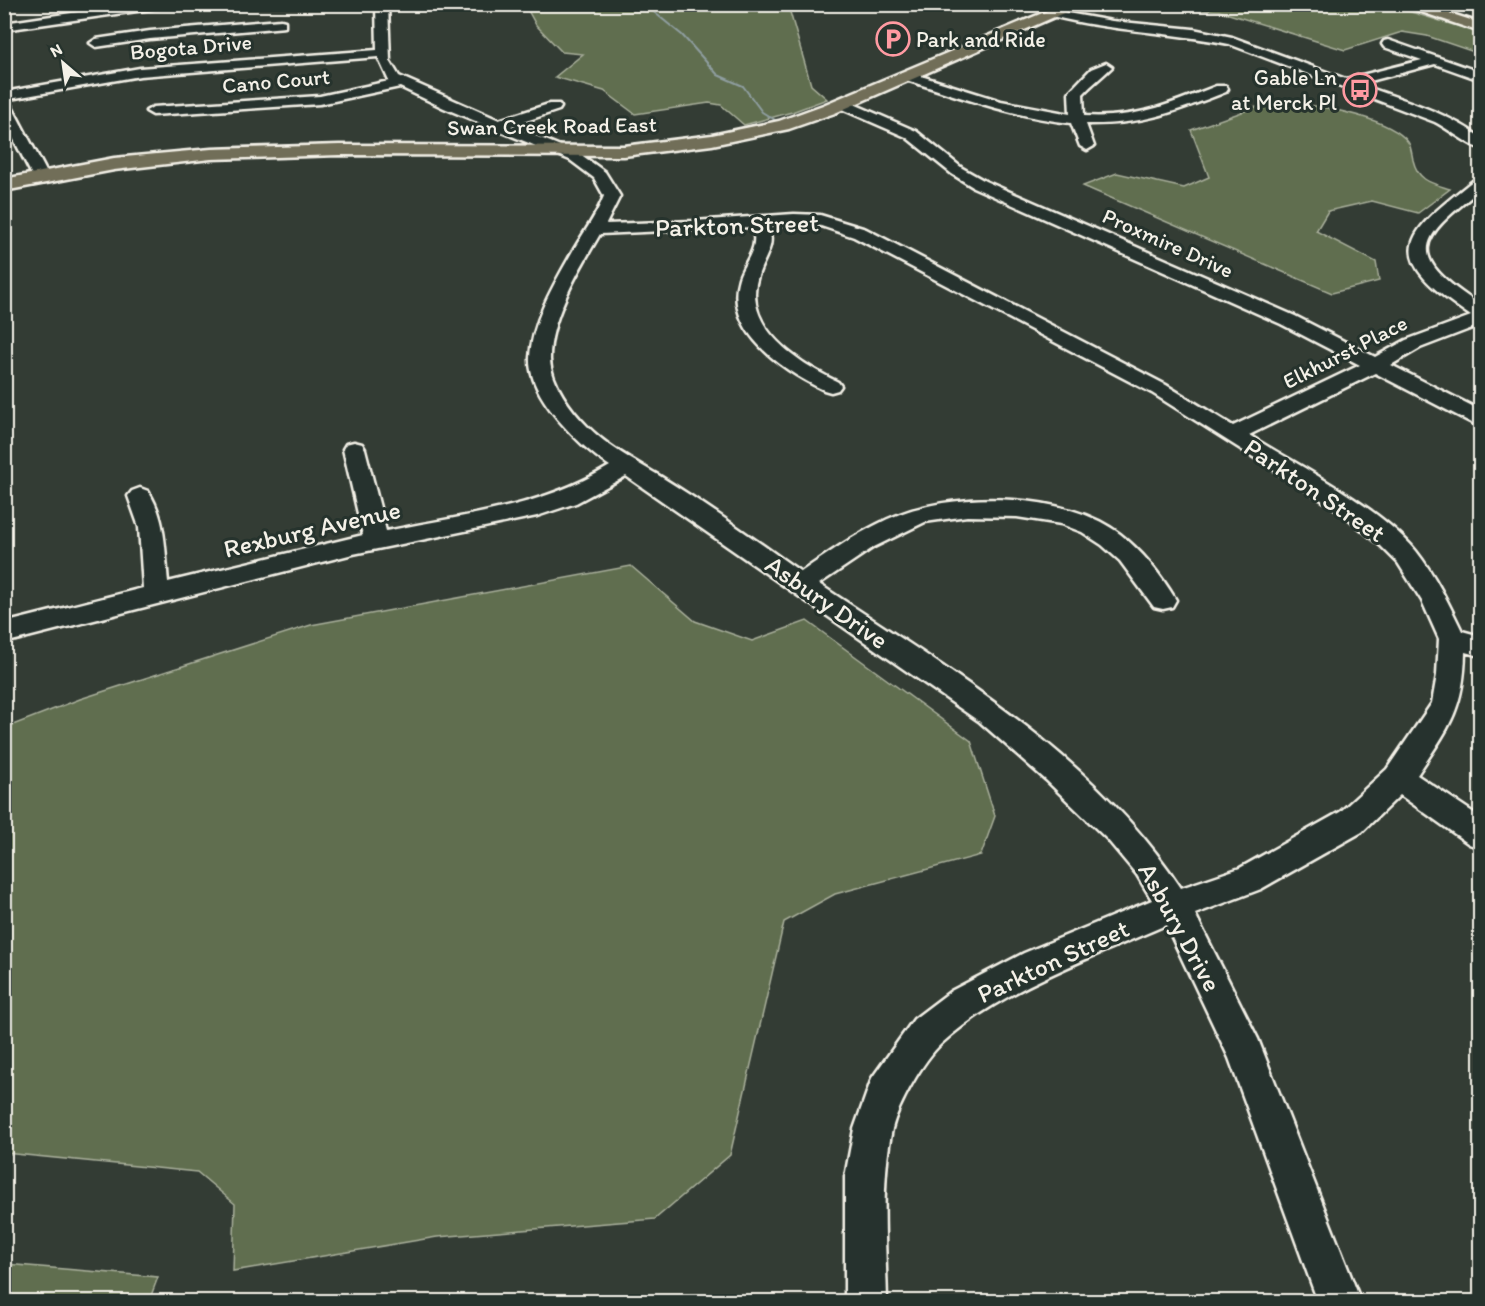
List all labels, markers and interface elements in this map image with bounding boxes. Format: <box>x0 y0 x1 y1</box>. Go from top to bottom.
parking icon: Park and Ride <box>875 21 911 57</box>
place label: Park and Ride <box>916 26 1046 53</box>
street label: Bogota Drive <box>129 28 253 66</box>
north arrow <box>33 33 93 93</box>
text: N <box>47 39 65 61</box>
street label: Cano Court <box>221 63 331 99</box>
place label: Gable Ln at Merck Pl <box>1231 64 1338 116</box>
bus stop icon: Gable Ln at Merck Pl <box>1342 72 1378 108</box>
street label: Swan Creek Road East <box>447 111 657 141</box>
street label: Proxmire Drive <box>1098 202 1238 284</box>
street label: Parkton Street <box>654 206 820 244</box>
street label: Elkhurst Place <box>1278 309 1412 395</box>
street label: Parkton Street <box>1238 431 1392 549</box>
street label: Rexburg Avenue <box>220 493 404 565</box>
street label: Asbury Drive <box>759 548 895 656</box>
street label: Asbury Drive <box>1131 857 1229 997</box>
street label: Parkton Street <box>972 912 1134 1010</box>

